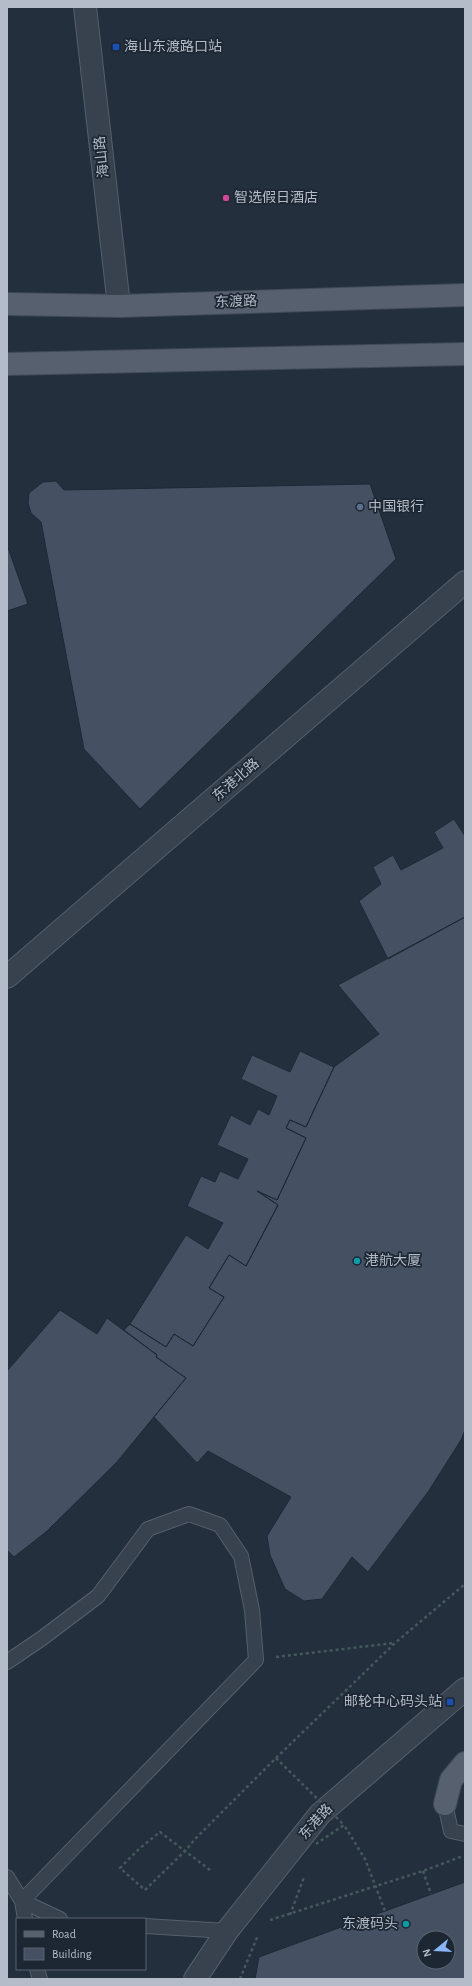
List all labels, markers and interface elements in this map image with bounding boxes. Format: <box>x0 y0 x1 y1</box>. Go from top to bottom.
place label: 海山东渡路口站 <box>124 39 222 54</box>
marker: 海山东渡路口站 <box>111 42 121 52</box>
street label: 海山路 <box>92 135 111 179</box>
place label: 智选假日酒店 <box>234 189 318 205</box>
marker: 智选假日酒店 <box>221 193 231 203</box>
street label: 东渡路 <box>215 293 257 310</box>
place label: 中国银行 <box>368 499 424 514</box>
marker: 中国银行 <box>355 502 365 512</box>
street label: 东港北路 <box>209 755 262 804</box>
place label: 港航大厦 <box>365 1253 421 1268</box>
marker: 港航大厦 <box>352 1256 362 1266</box>
place label: 邮轮中心码头站 <box>344 1694 442 1709</box>
marker: 邮轮中心码头站 <box>445 1697 455 1707</box>
street label: 东港路 <box>296 1801 335 1842</box>
place label: 东渡码头 <box>342 1916 398 1931</box>
legend <box>16 1918 146 1970</box>
marker: 东渡码头 <box>401 1919 411 1929</box>
text: Road <box>52 1928 76 1940</box>
north arrow <box>416 1930 456 1970</box>
text: Building <box>52 1948 92 1960</box>
text: N <box>421 1948 433 1958</box>

